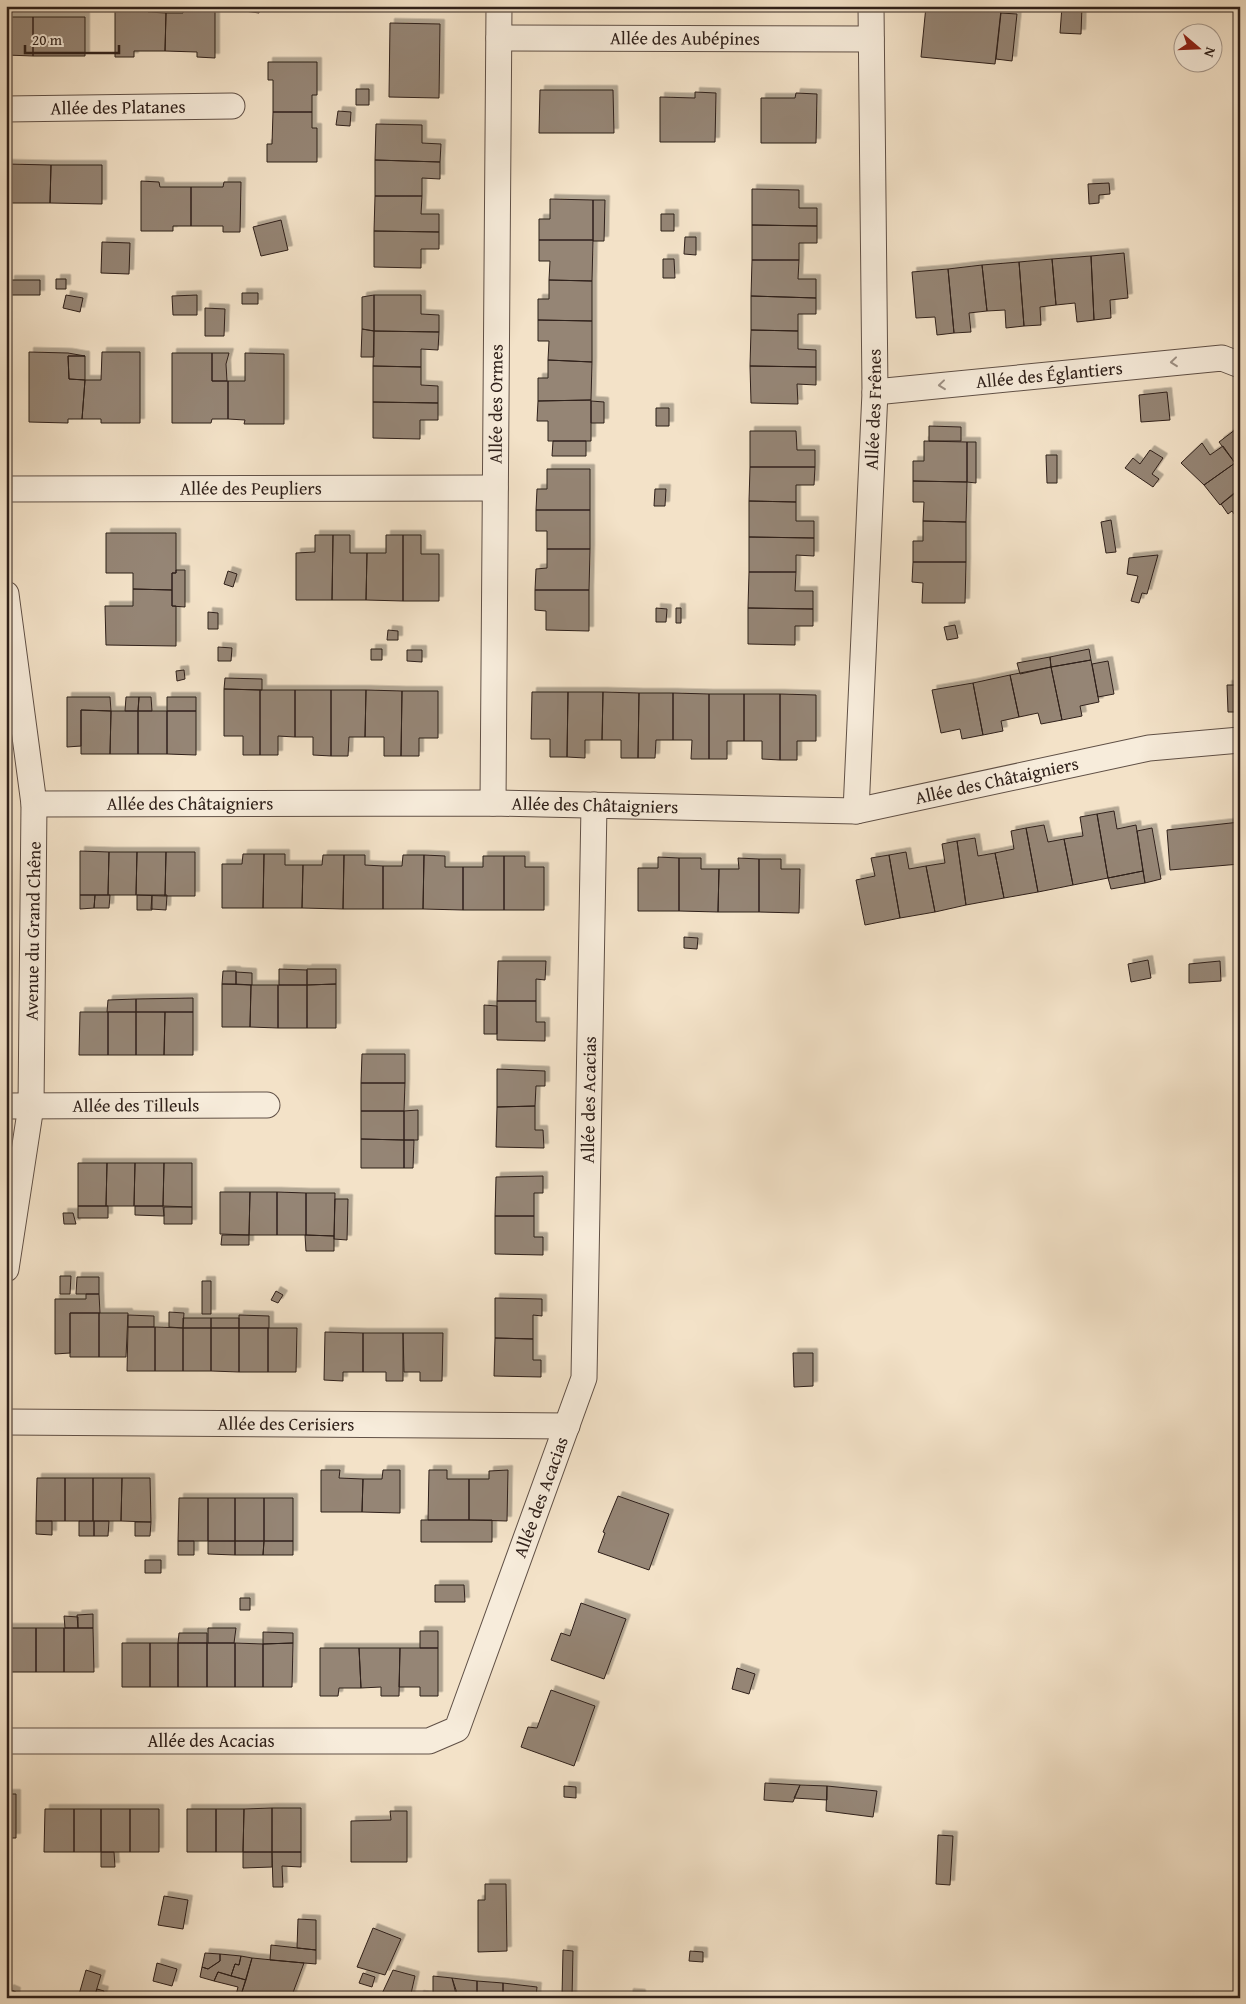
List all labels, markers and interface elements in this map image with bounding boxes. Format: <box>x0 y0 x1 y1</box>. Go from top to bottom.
scale bar <box>25 22 119 54</box>
north arrow <box>1174 22 1224 72</box>
street label: Allée des Aubépines <box>610 24 760 52</box>
text: 20 m <box>32 29 63 50</box>
text: N <box>1199 45 1221 61</box>
street label: Allée des Platanes <box>50 93 186 121</box>
street label: Allée des Ormes <box>482 344 509 464</box>
street label: Allée des Frênes <box>857 349 888 471</box>
street label: Allée des Églantiers <box>974 354 1124 395</box>
one-way arrow <box>1169 357 1177 368</box>
one-way arrow <box>938 379 946 390</box>
street label: Allée des Peupliers <box>180 474 322 502</box>
street label: Allée des Châtaigniers <box>912 750 1081 811</box>
street label: Allée des Châtaigniers <box>107 789 273 817</box>
street label: Allée des Châtaigniers <box>511 789 679 820</box>
street label: Avenue du Grand Chêne <box>17 841 48 1021</box>
street label: Allée des Acacias <box>574 1036 603 1164</box>
street label: Allée des Tilleuls <box>73 1091 199 1119</box>
street label: Allée des Cerisiers <box>217 1410 355 1437</box>
street label: Allée des Acacias <box>506 1433 575 1561</box>
street label: Allée des Acacias <box>147 1727 275 1754</box>

